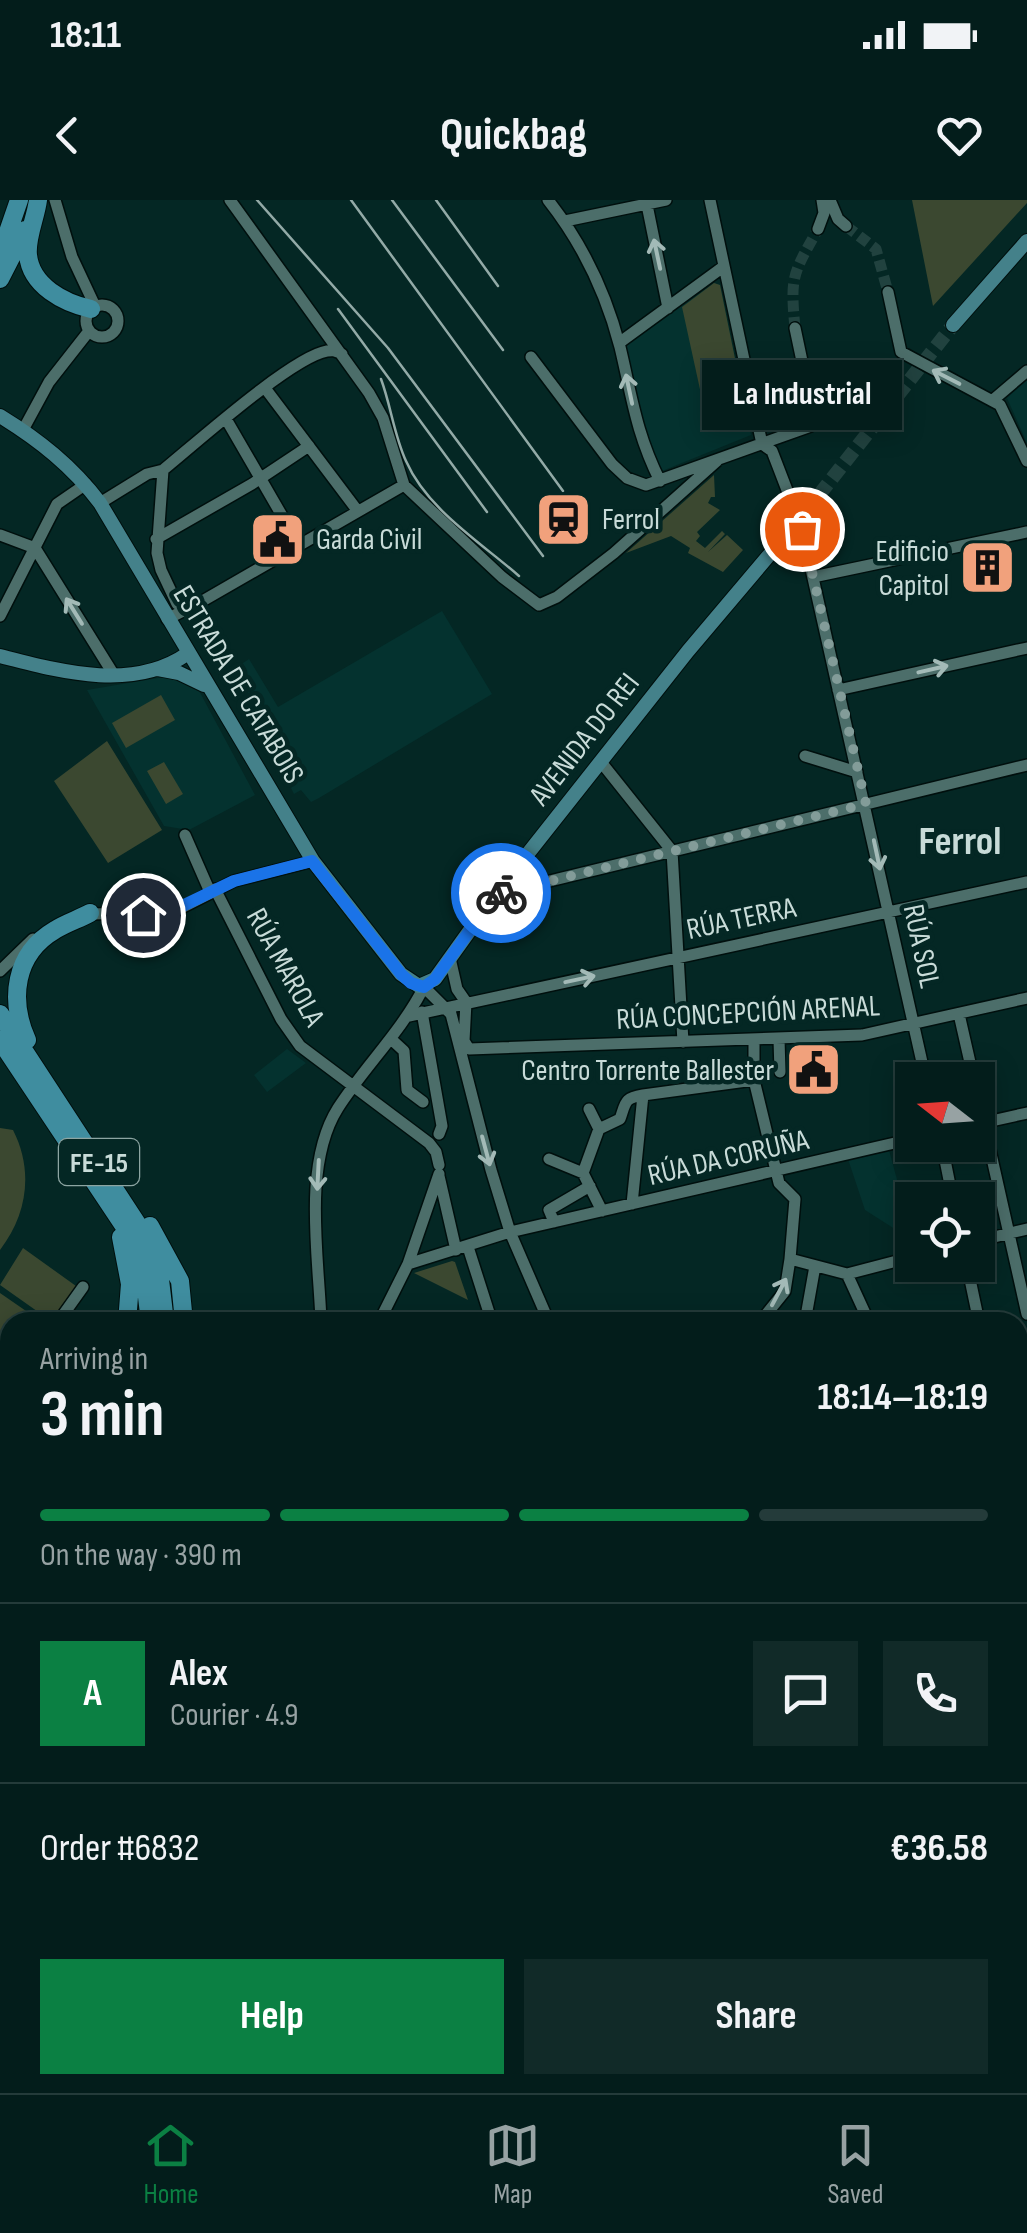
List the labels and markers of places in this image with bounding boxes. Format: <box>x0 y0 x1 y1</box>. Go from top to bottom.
callout: La Industrial <box>702 359 902 429</box>
pin <box>760 487 845 572</box>
station icon: Ferrol <box>533 489 593 549</box>
place label: Ferrol <box>602 502 660 538</box>
public building icon: Garda Civil <box>247 509 307 569</box>
place label: Garda Civil <box>316 522 422 558</box>
place label: Edificio Capitol <box>876 534 949 604</box>
building icon: Edificio Capitol <box>958 538 1018 598</box>
pin <box>101 873 186 958</box>
public building icon: Centro Torrente Ballester <box>783 1040 843 1100</box>
place label: Centro Torrente Ballester <box>521 1053 774 1089</box>

